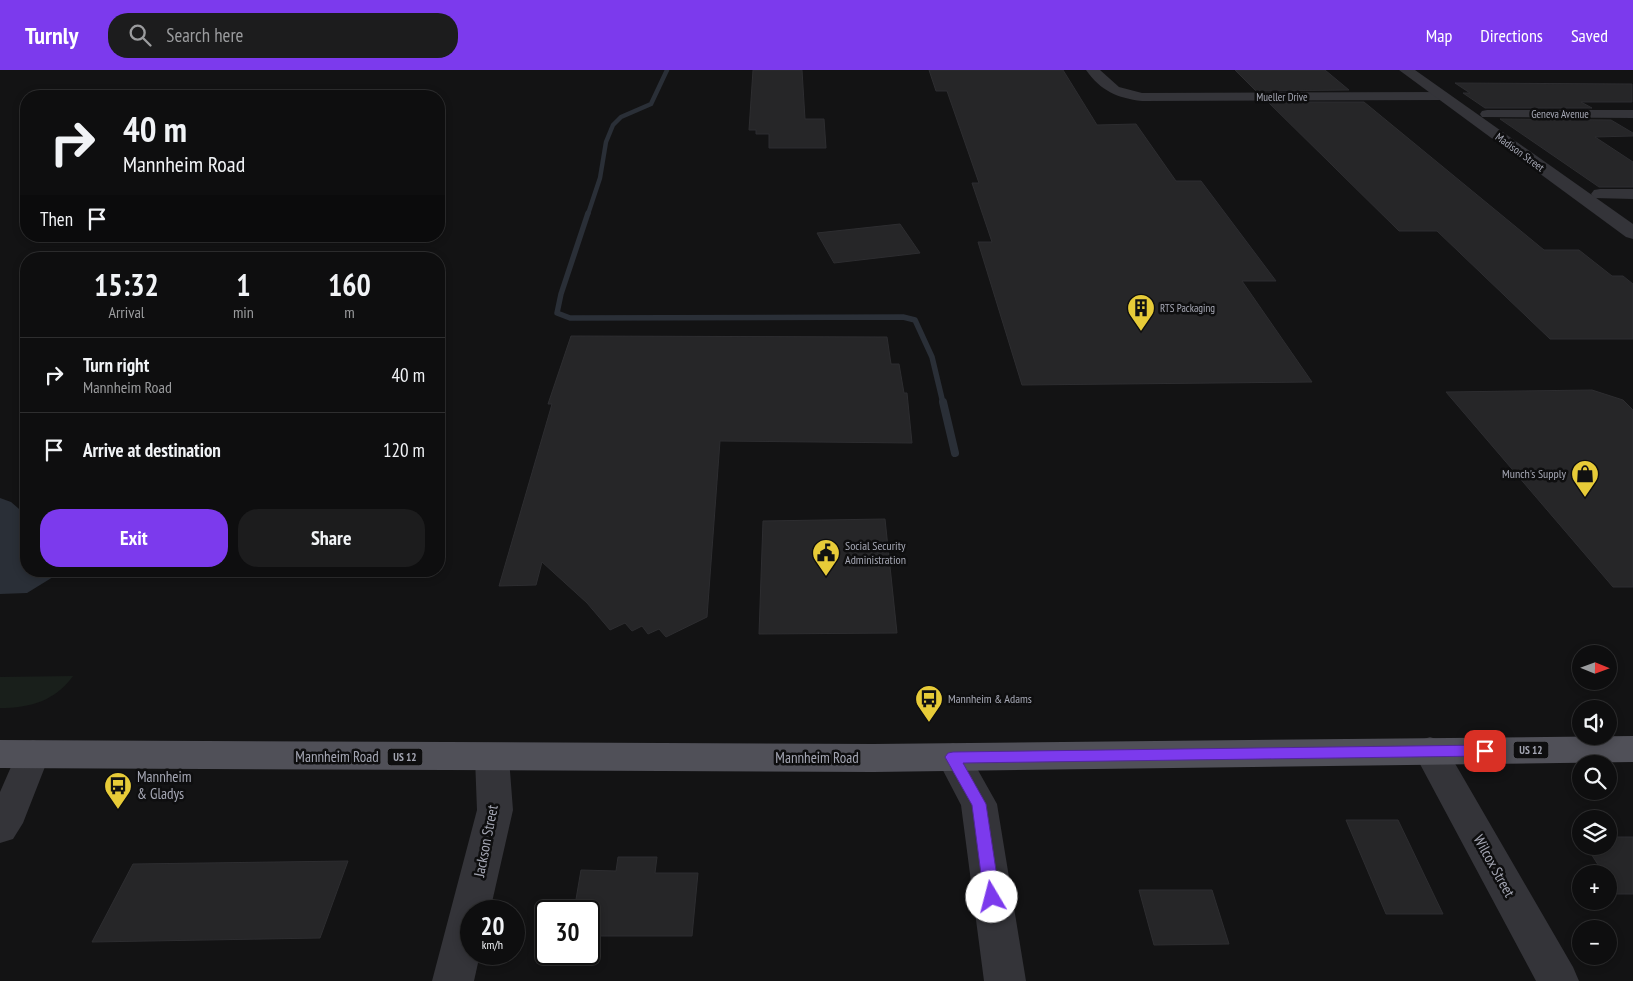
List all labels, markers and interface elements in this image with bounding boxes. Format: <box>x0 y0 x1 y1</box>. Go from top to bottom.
search box <box>108 13 458 58</box>
text: Turnly <box>25 20 78 51</box>
icon: search <box>126 21 154 49</box>
text: Search here <box>166 23 243 47</box>
text: Map <box>1426 24 1452 47</box>
text: Directions <box>1480 24 1543 47</box>
text: Saved <box>1571 24 1608 47</box>
street label: Mueller Drive <box>1256 90 1308 104</box>
text: 40 m <box>123 106 187 152</box>
street label: Geneva Avenue <box>1531 107 1589 121</box>
icon: right <box>40 110 105 175</box>
street label: Madison Street <box>1493 130 1547 174</box>
text: Mannheim Road <box>123 150 245 178</box>
icon: arrive <box>83 205 111 233</box>
text: Then <box>40 207 73 231</box>
text: 15:32 <box>94 265 159 304</box>
text: 1 <box>236 265 251 304</box>
text: 160 <box>328 265 371 304</box>
building icon: RTS Packaging <box>1126 293 1156 332</box>
place label: RTS Packaging <box>1160 301 1215 315</box>
text: Arrival <box>108 302 145 322</box>
text: min <box>233 302 254 322</box>
text: m <box>344 302 355 322</box>
text: Turn right <box>83 353 149 377</box>
icon: right <box>40 361 68 389</box>
text: 40 m <box>392 363 425 387</box>
text: Mannheim Road <box>83 377 172 397</box>
icon: arrive <box>40 436 68 464</box>
text: Arrive at destination <box>83 438 221 462</box>
text: 120 m <box>383 438 425 462</box>
shop icon: Munch's Supply <box>1570 459 1600 498</box>
place label: Munch's Supply <box>1502 466 1566 481</box>
button: Exit <box>40 509 228 567</box>
button: Share <box>238 509 425 567</box>
public building icon: Social Security Administration <box>811 538 841 577</box>
place label: Social Security Administration <box>845 538 906 567</box>
north arrow <box>1572 645 1618 690</box>
map controls <box>1572 645 1617 965</box>
bus stop icon: Mannheim & Adams <box>914 684 944 723</box>
place label: Mannheim & Adams <box>948 691 1032 706</box>
button: sound <box>1572 700 1617 745</box>
pin <box>1464 730 1506 772</box>
icon: arrive <box>1471 737 1499 765</box>
road number: US 12 <box>1514 742 1548 758</box>
street label: Mannheim Road <box>295 747 379 766</box>
street label: Mannheim Road <box>775 748 859 767</box>
road number: US 12 <box>388 749 422 766</box>
button: search <box>1572 755 1617 800</box>
place label: Mannheim & Gladys <box>137 767 192 803</box>
bus stop icon: Mannheim & Gladys <box>103 771 133 810</box>
street label: Jackson Street <box>469 803 502 880</box>
button: layers <box>1572 810 1617 855</box>
street label: Wilcox Street <box>1470 831 1519 900</box>
button: + <box>1572 865 1617 910</box>
position arrow <box>965 870 1017 922</box>
speed limit sign: 30 <box>535 900 600 965</box>
text: 20 <box>481 910 504 942</box>
button: − <box>1572 920 1617 965</box>
text: km/h <box>482 937 503 952</box>

